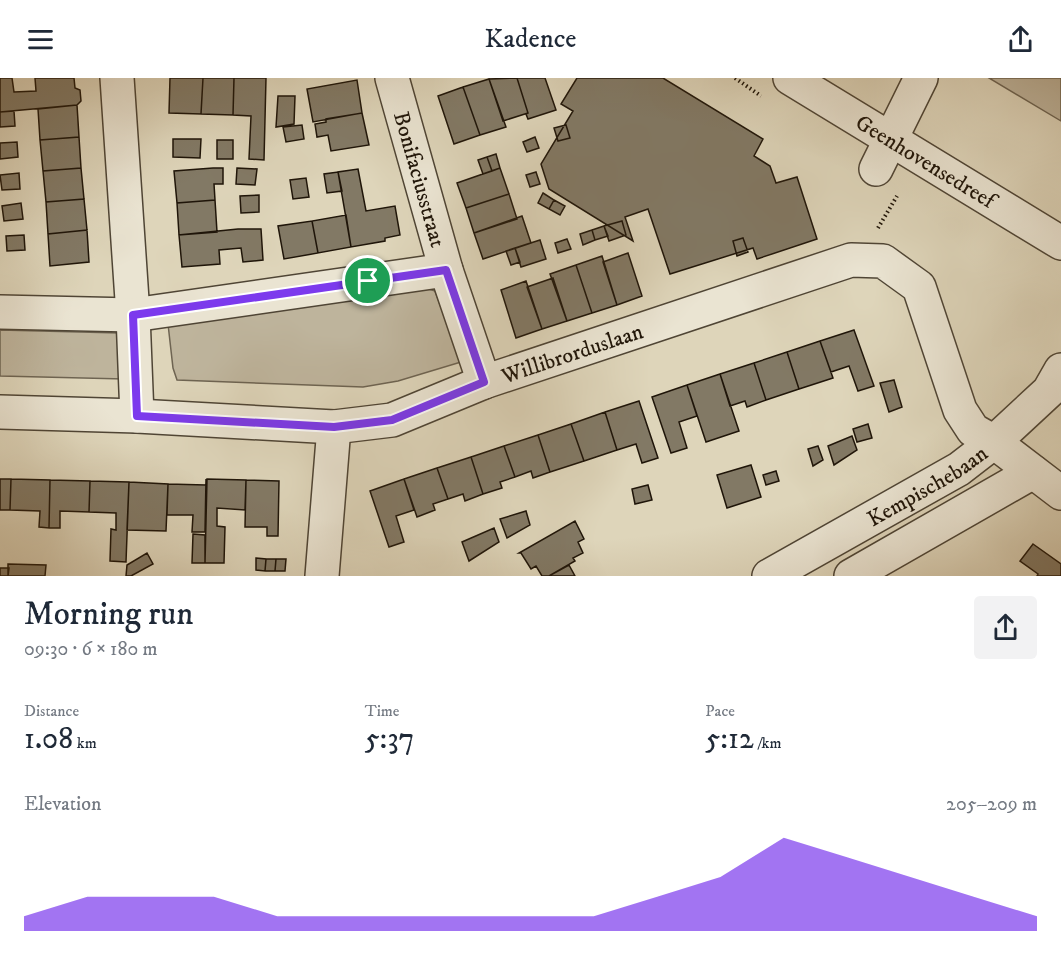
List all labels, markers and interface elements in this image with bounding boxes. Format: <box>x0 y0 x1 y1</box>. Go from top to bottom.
text: Kadence <box>485 22 576 56</box>
icon: menu <box>24 23 57 56</box>
icon: share <box>1004 23 1037 56</box>
street label: Bonifaciusstraat <box>387 109 451 250</box>
street label: Geenhovensedreef <box>850 109 1003 217</box>
pin <box>342 255 393 306</box>
icon: arrive <box>351 264 384 297</box>
street label: Willibrorduslaan <box>497 318 647 391</box>
street label: Kempischebaan <box>863 440 994 533</box>
text: Morning run <box>24 594 193 635</box>
button: share <box>974 596 1037 659</box>
text: 09:30 · 6 × 180 m <box>24 637 158 662</box>
text: Distance <box>24 701 79 721</box>
text: Time <box>365 701 399 721</box>
text: Pace <box>705 701 735 721</box>
text: 1.08 <box>24 721 73 758</box>
text: 5:37 <box>365 721 414 758</box>
text: 5:12 <box>705 721 754 758</box>
text: km <box>73 733 97 753</box>
text: /km <box>754 733 782 753</box>
text: Elevation <box>24 792 101 817</box>
text: 205–209 m <box>946 792 1037 817</box>

